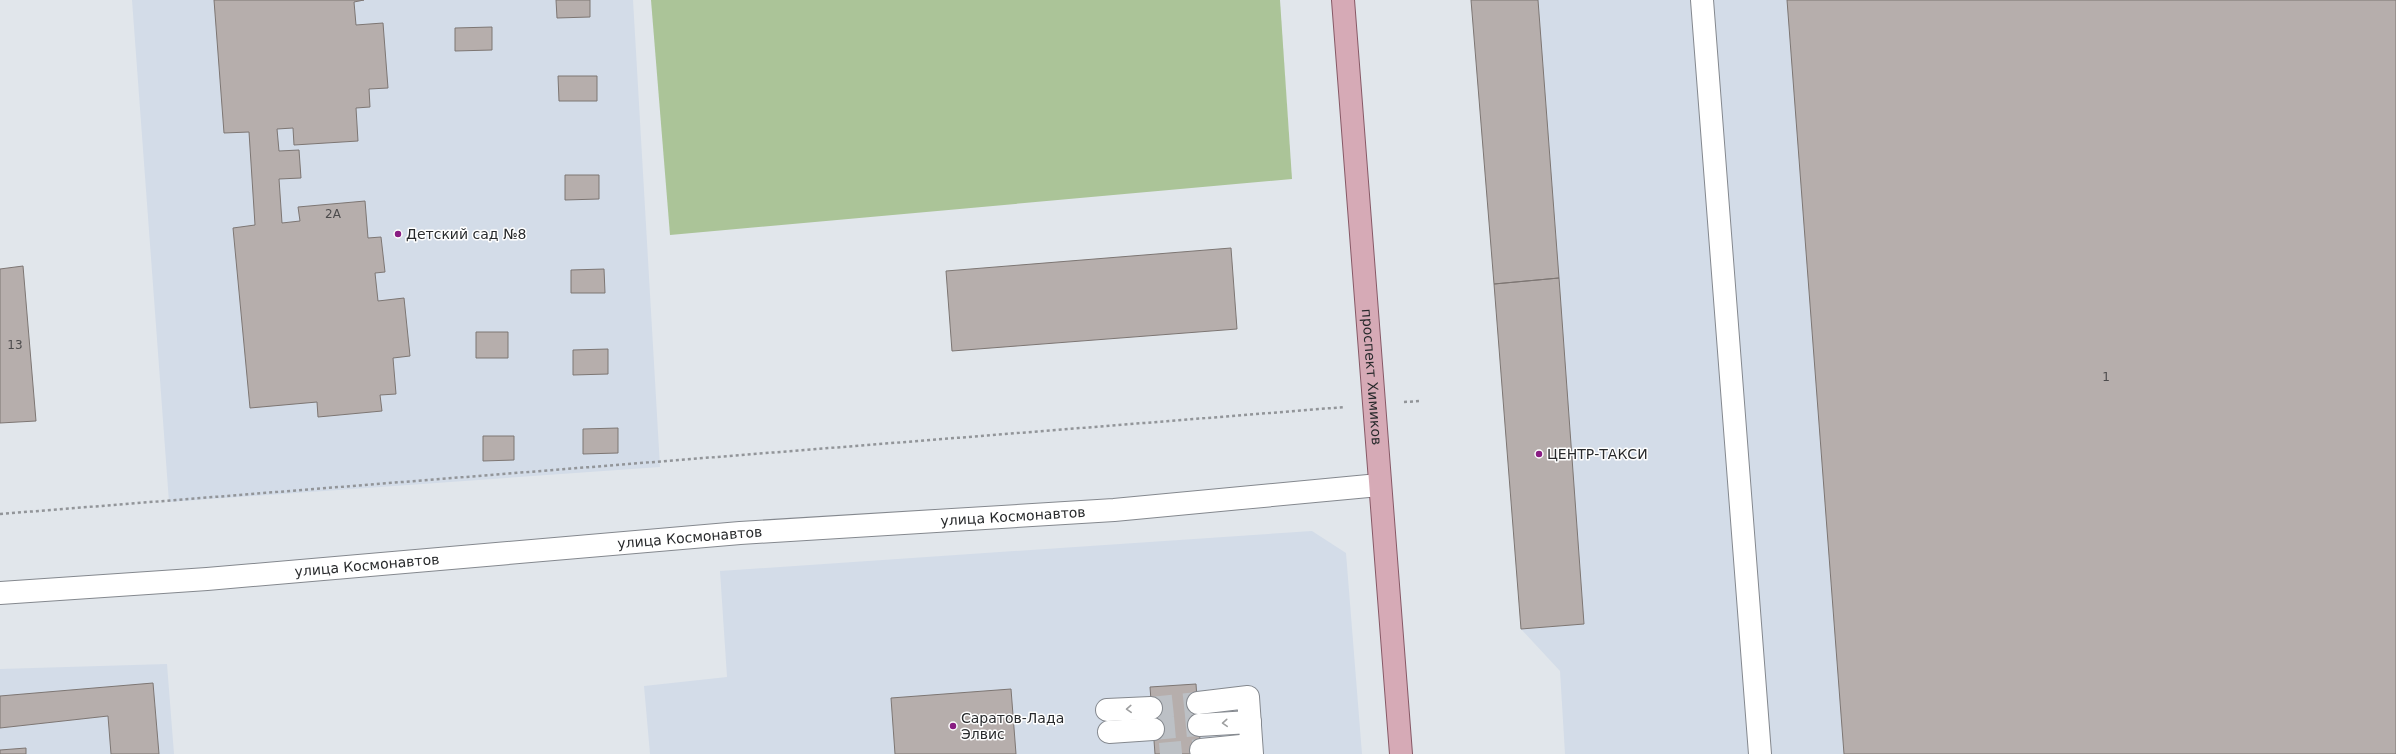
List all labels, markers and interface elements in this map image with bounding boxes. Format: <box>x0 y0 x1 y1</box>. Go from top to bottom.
house number: 2А <box>325 207 342 221</box>
place label: Детский сад №8 <box>406 226 526 242</box>
marker: Детский сад №8 <box>393 229 403 239</box>
street label: проспект Химиков <box>1359 308 1385 446</box>
house number: 13 <box>7 338 23 352</box>
house number: 1 <box>2102 370 2110 384</box>
place label: ЦЕНТР-ТАКСИ <box>1547 446 1648 462</box>
marker: ЦЕНТР-ТАКСИ <box>1534 449 1544 459</box>
street label: улица Космонавтов <box>940 504 1086 529</box>
street label: улица Космонавтов <box>617 524 763 552</box>
street label: улица Космонавтов <box>294 551 440 579</box>
one-way arrow <box>1126 705 1132 714</box>
place label: Саратов-Лада Элвис <box>961 710 1064 742</box>
one-way arrow <box>1222 719 1228 728</box>
marker: Саратов-Лада Элвис <box>948 721 958 731</box>

